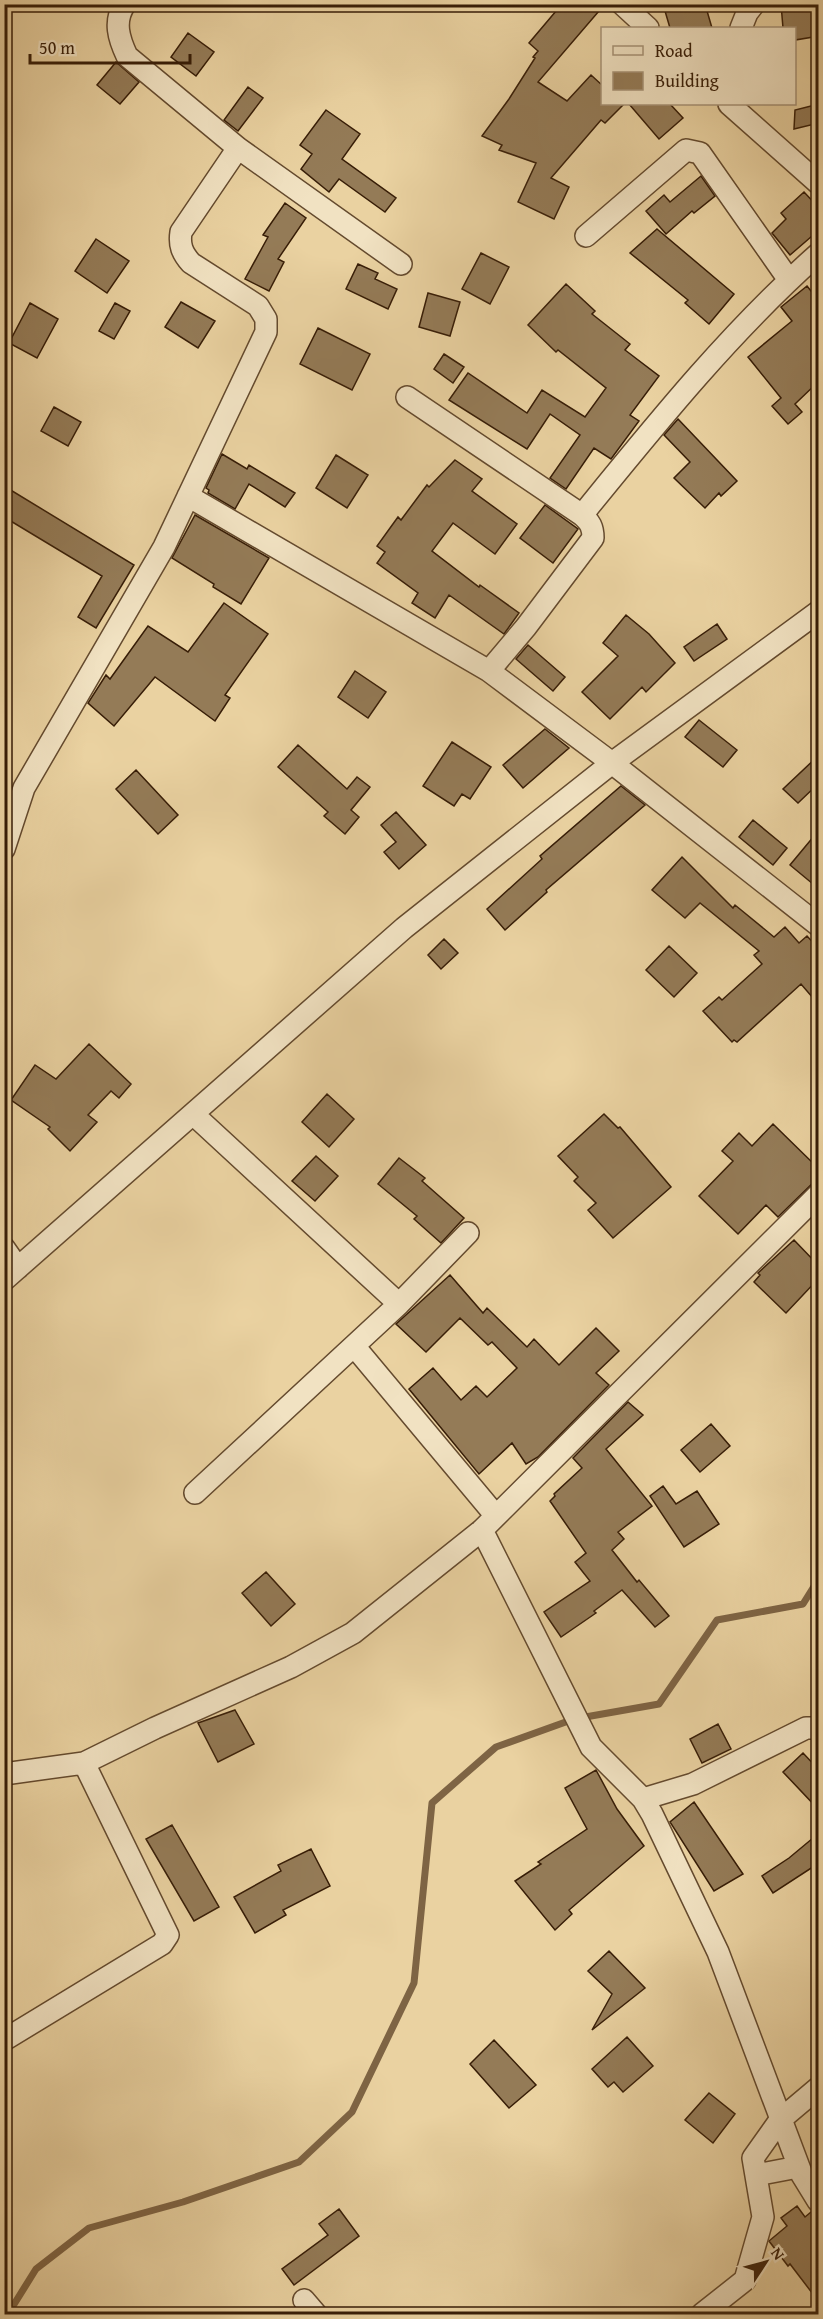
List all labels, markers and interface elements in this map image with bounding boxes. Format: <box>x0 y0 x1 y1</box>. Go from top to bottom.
scale bar <box>30 27 190 65</box>
legend <box>601 27 796 105</box>
text: 50 m <box>39 34 75 61</box>
text: Road <box>655 37 693 64</box>
text: Building <box>655 67 719 94</box>
north arrow <box>736 2232 796 2292</box>
text: N <box>765 2242 791 2265</box>

